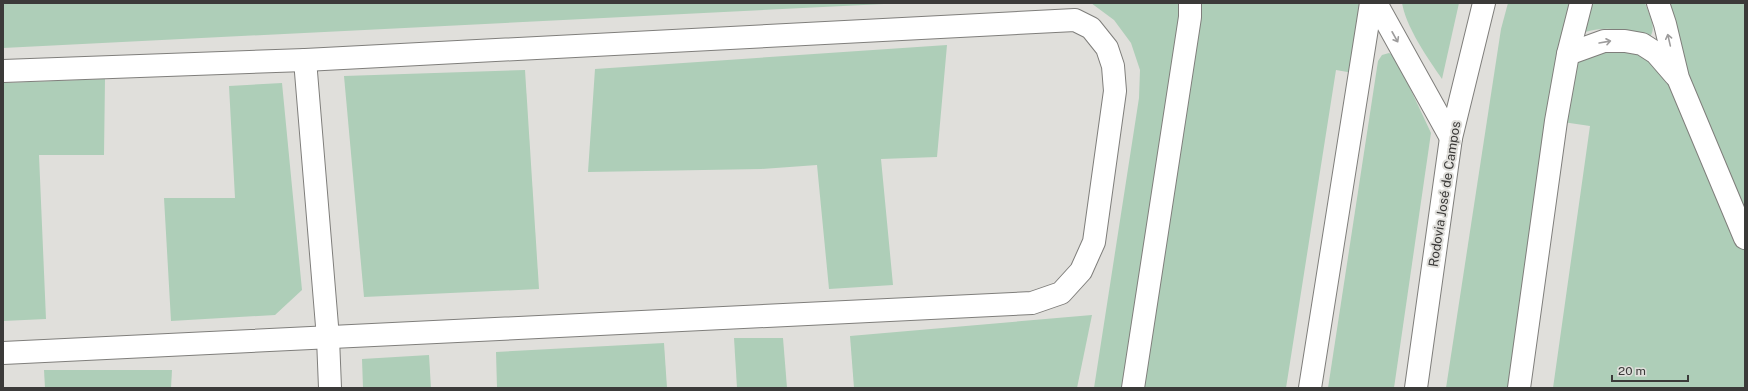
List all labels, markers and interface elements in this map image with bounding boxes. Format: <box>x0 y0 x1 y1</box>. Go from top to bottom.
one-way arrow <box>1392 31 1400 43</box>
one-way arrow <box>1664 34 1672 47</box>
one-way arrow <box>1598 38 1611 46</box>
street label: Rodovia José de Campos <box>1426 120 1463 268</box>
scale bar <box>1612 357 1688 383</box>
text: 20 m <box>1618 364 1646 378</box>

